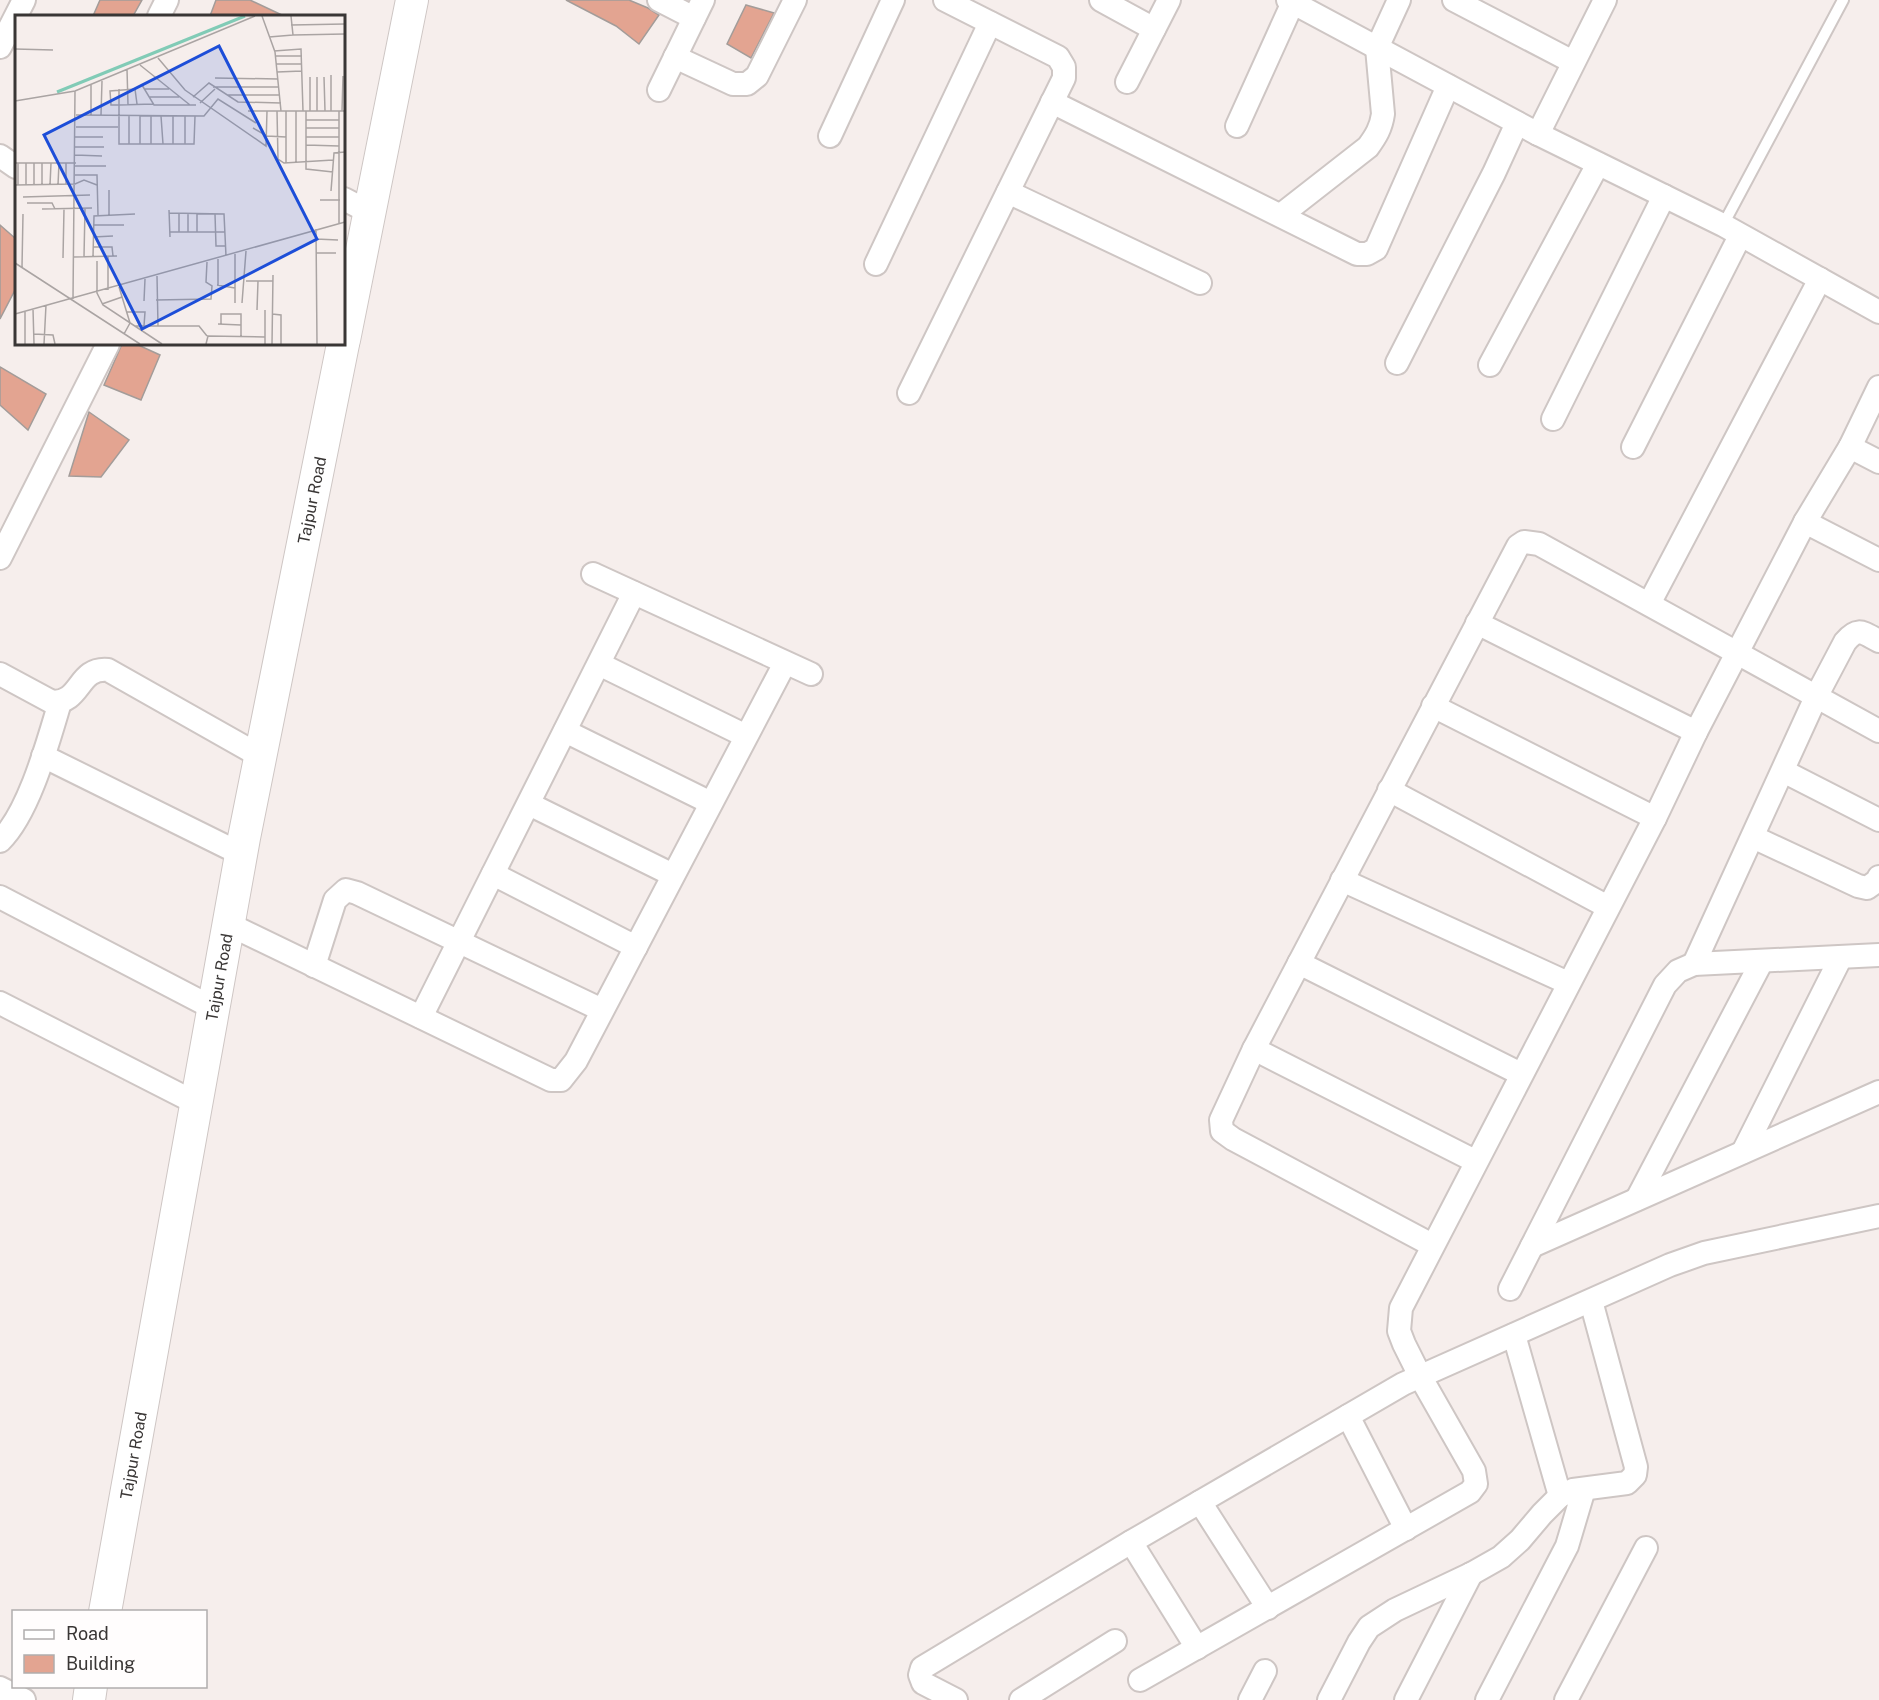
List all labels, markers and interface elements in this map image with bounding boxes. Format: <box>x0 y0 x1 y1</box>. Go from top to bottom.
inset map <box>15 15 345 345</box>
street label: Tajpur Road <box>294 455 330 546</box>
street label: Tajpur Road <box>202 932 237 1023</box>
street label: Tajpur Road <box>116 1410 151 1501</box>
legend <box>12 1610 207 1688</box>
text: Road <box>66 1623 109 1644</box>
text: Building <box>66 1653 135 1674</box>

